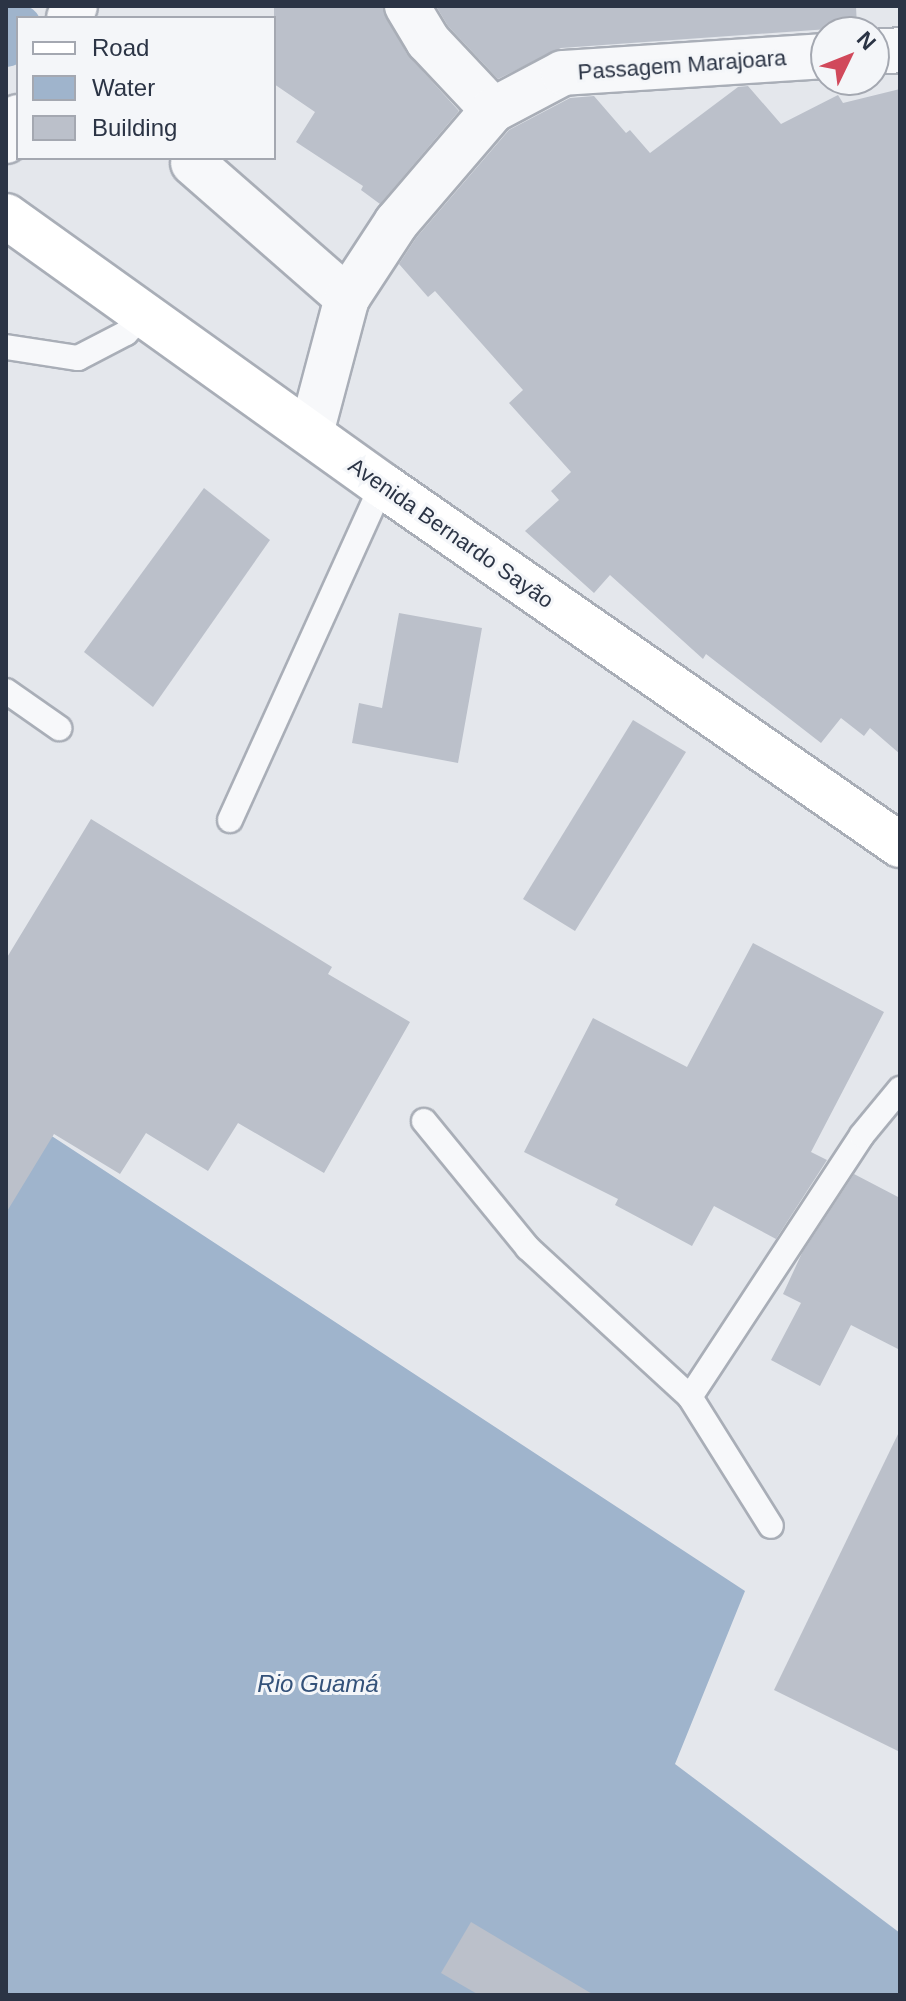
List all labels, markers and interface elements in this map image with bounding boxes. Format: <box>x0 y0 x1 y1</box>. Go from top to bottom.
legend <box>16 16 276 160</box>
north arrow <box>810 16 890 96</box>
text: N <box>852 26 881 55</box>
text: Road <box>92 34 149 61</box>
street label: Passagem Marajoara <box>577 45 787 85</box>
text: Water <box>92 74 155 101</box>
text: Building <box>92 114 177 141</box>
street label: Avenida Bernardo Sayão <box>343 452 559 614</box>
water label: Rio Guamá <box>257 1670 379 1698</box>

